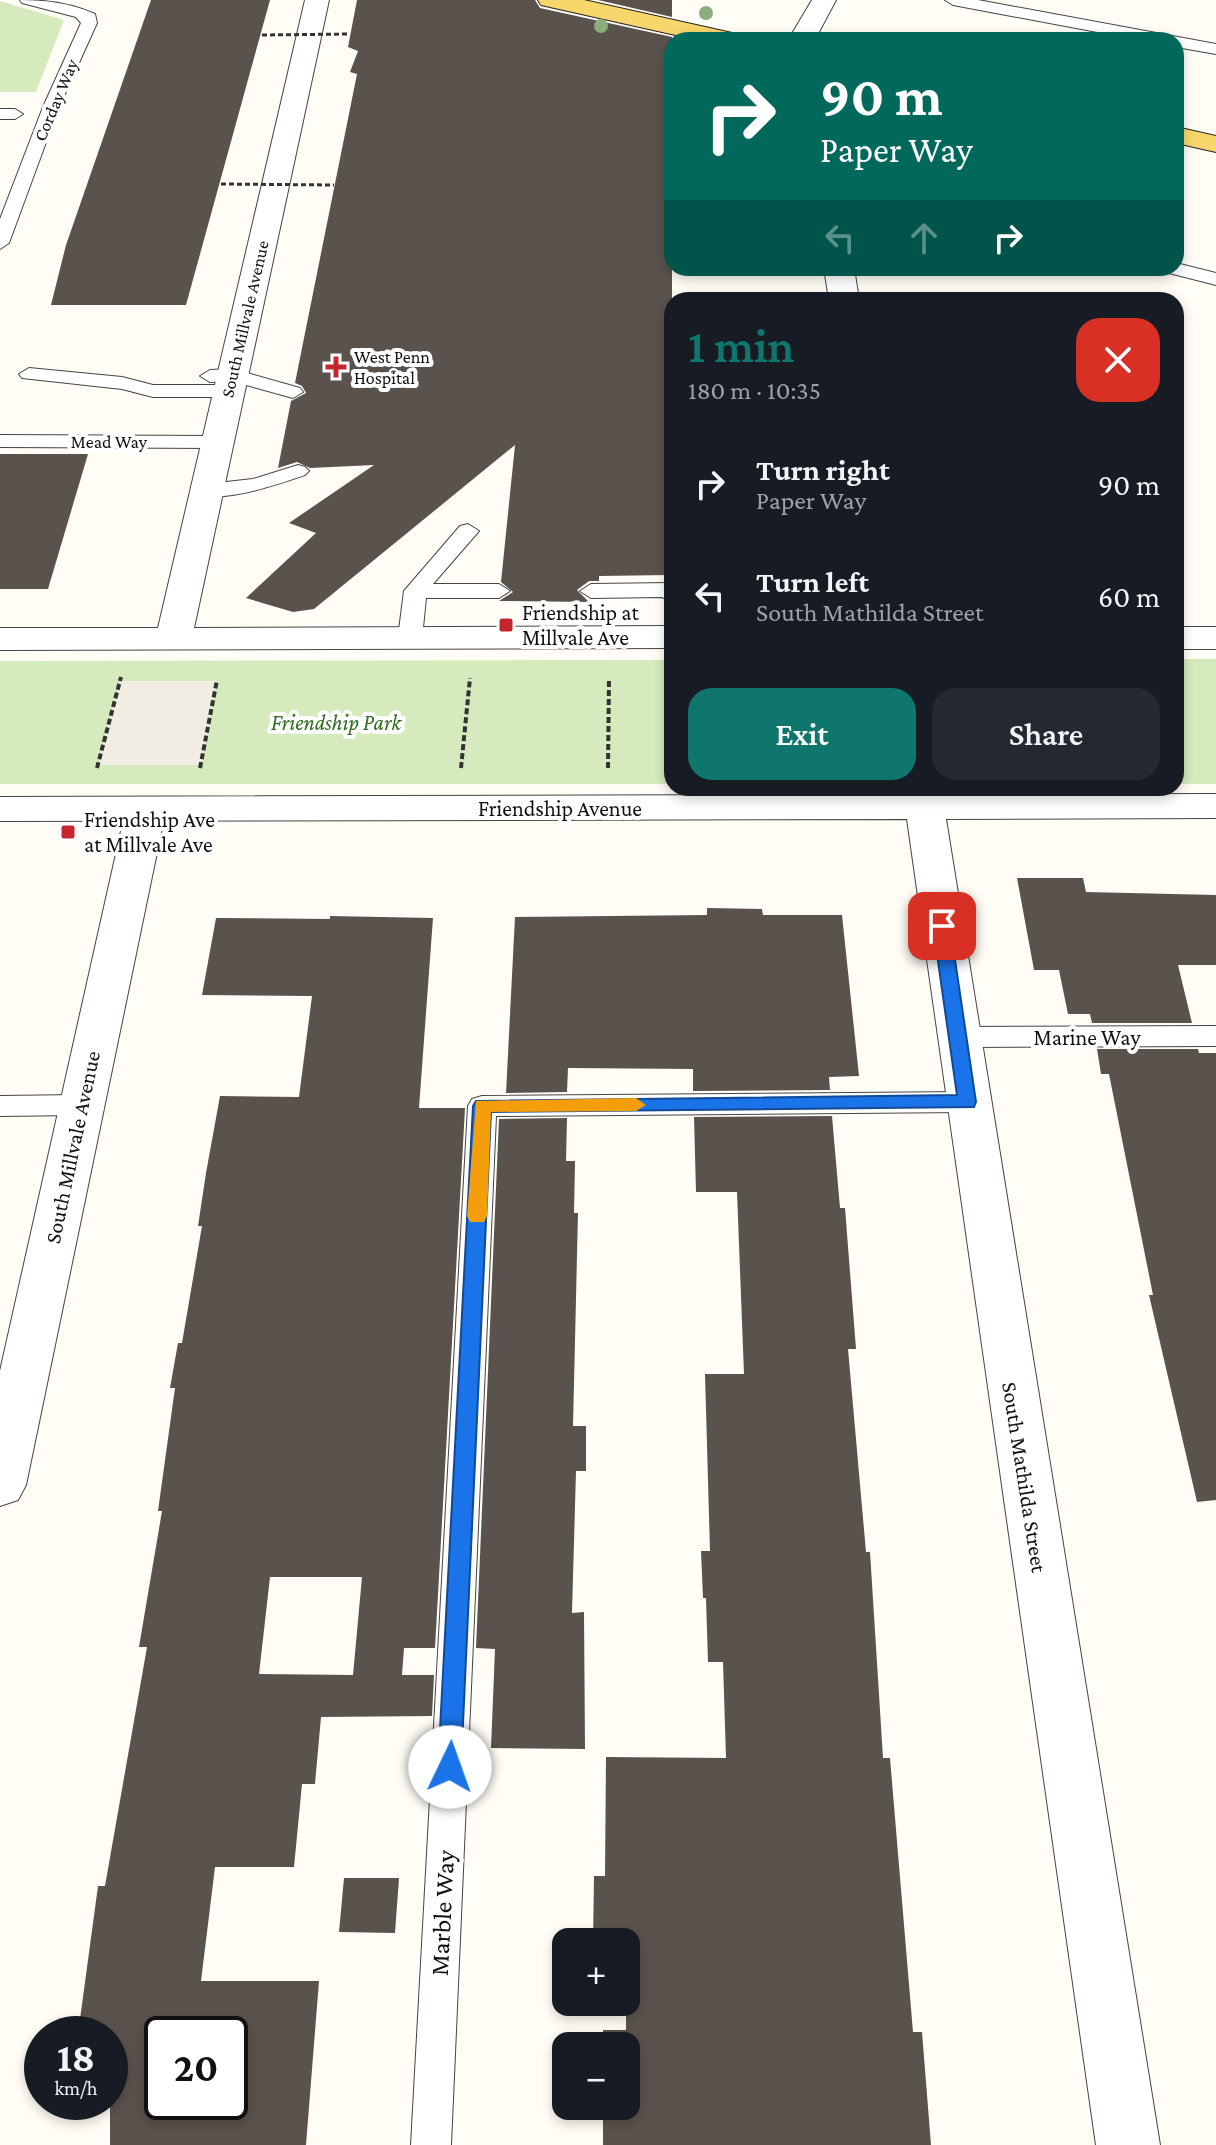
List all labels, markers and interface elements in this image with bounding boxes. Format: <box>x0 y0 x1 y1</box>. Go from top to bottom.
street label: Corday Way <box>30 55 82 144</box>
icon: right <box>688 64 792 168</box>
text: 90 m <box>820 65 943 127</box>
text: Paper Way <box>820 130 973 170</box>
icon: left <box>818 216 862 260</box>
icon: ahead <box>902 216 946 260</box>
icon: right <box>986 216 1030 260</box>
street label: South Millvale Avenue <box>217 238 273 399</box>
button: close <box>1076 318 1160 402</box>
text: 1 min <box>688 319 795 372</box>
place label: West Penn Hospital <box>354 347 430 388</box>
marker: West Penn Hospital <box>325 356 347 378</box>
text: 180 m · 10:35 <box>688 376 821 405</box>
street label: Mead Way <box>71 432 148 452</box>
text: Turn right <box>756 453 890 486</box>
icon: right <box>688 462 732 506</box>
text: 90 m <box>1098 468 1160 501</box>
text: Paper Way <box>756 486 866 515</box>
text: Turn left <box>756 565 869 598</box>
icon: left <box>688 574 732 618</box>
text: 60 m <box>1098 580 1160 613</box>
text: South Mathilda Street <box>756 598 984 627</box>
place label: Friendship at Millvale Ave <box>522 600 639 650</box>
marker: Friendship at Millvale Ave <box>497 616 515 634</box>
button: Exit <box>688 688 916 780</box>
button: Share <box>932 688 1160 780</box>
park label: Friendship Park <box>271 710 402 735</box>
street label: Friendship Avenue <box>478 796 642 821</box>
place label: Friendship Ave at Millvale Ave <box>84 807 215 857</box>
marker: Friendship Ave at Millvale Ave <box>59 823 77 841</box>
pin <box>908 892 976 960</box>
icon: arrive <box>920 904 964 948</box>
street label: Marine Way <box>1033 1025 1141 1050</box>
street label: South Millvale Avenue <box>40 1049 105 1246</box>
street label: South Mathilda Street <box>997 1380 1052 1575</box>
position arrow <box>408 1725 492 1809</box>
street label: Marble Way <box>425 1848 460 1977</box>
map controls <box>552 1928 640 2120</box>
button: + <box>552 1928 640 2016</box>
speed limit sign: 20 <box>144 2016 248 2120</box>
button: − <box>552 2032 640 2120</box>
text: 18 <box>57 2035 95 2080</box>
text: km/h <box>54 2077 98 2099</box>

